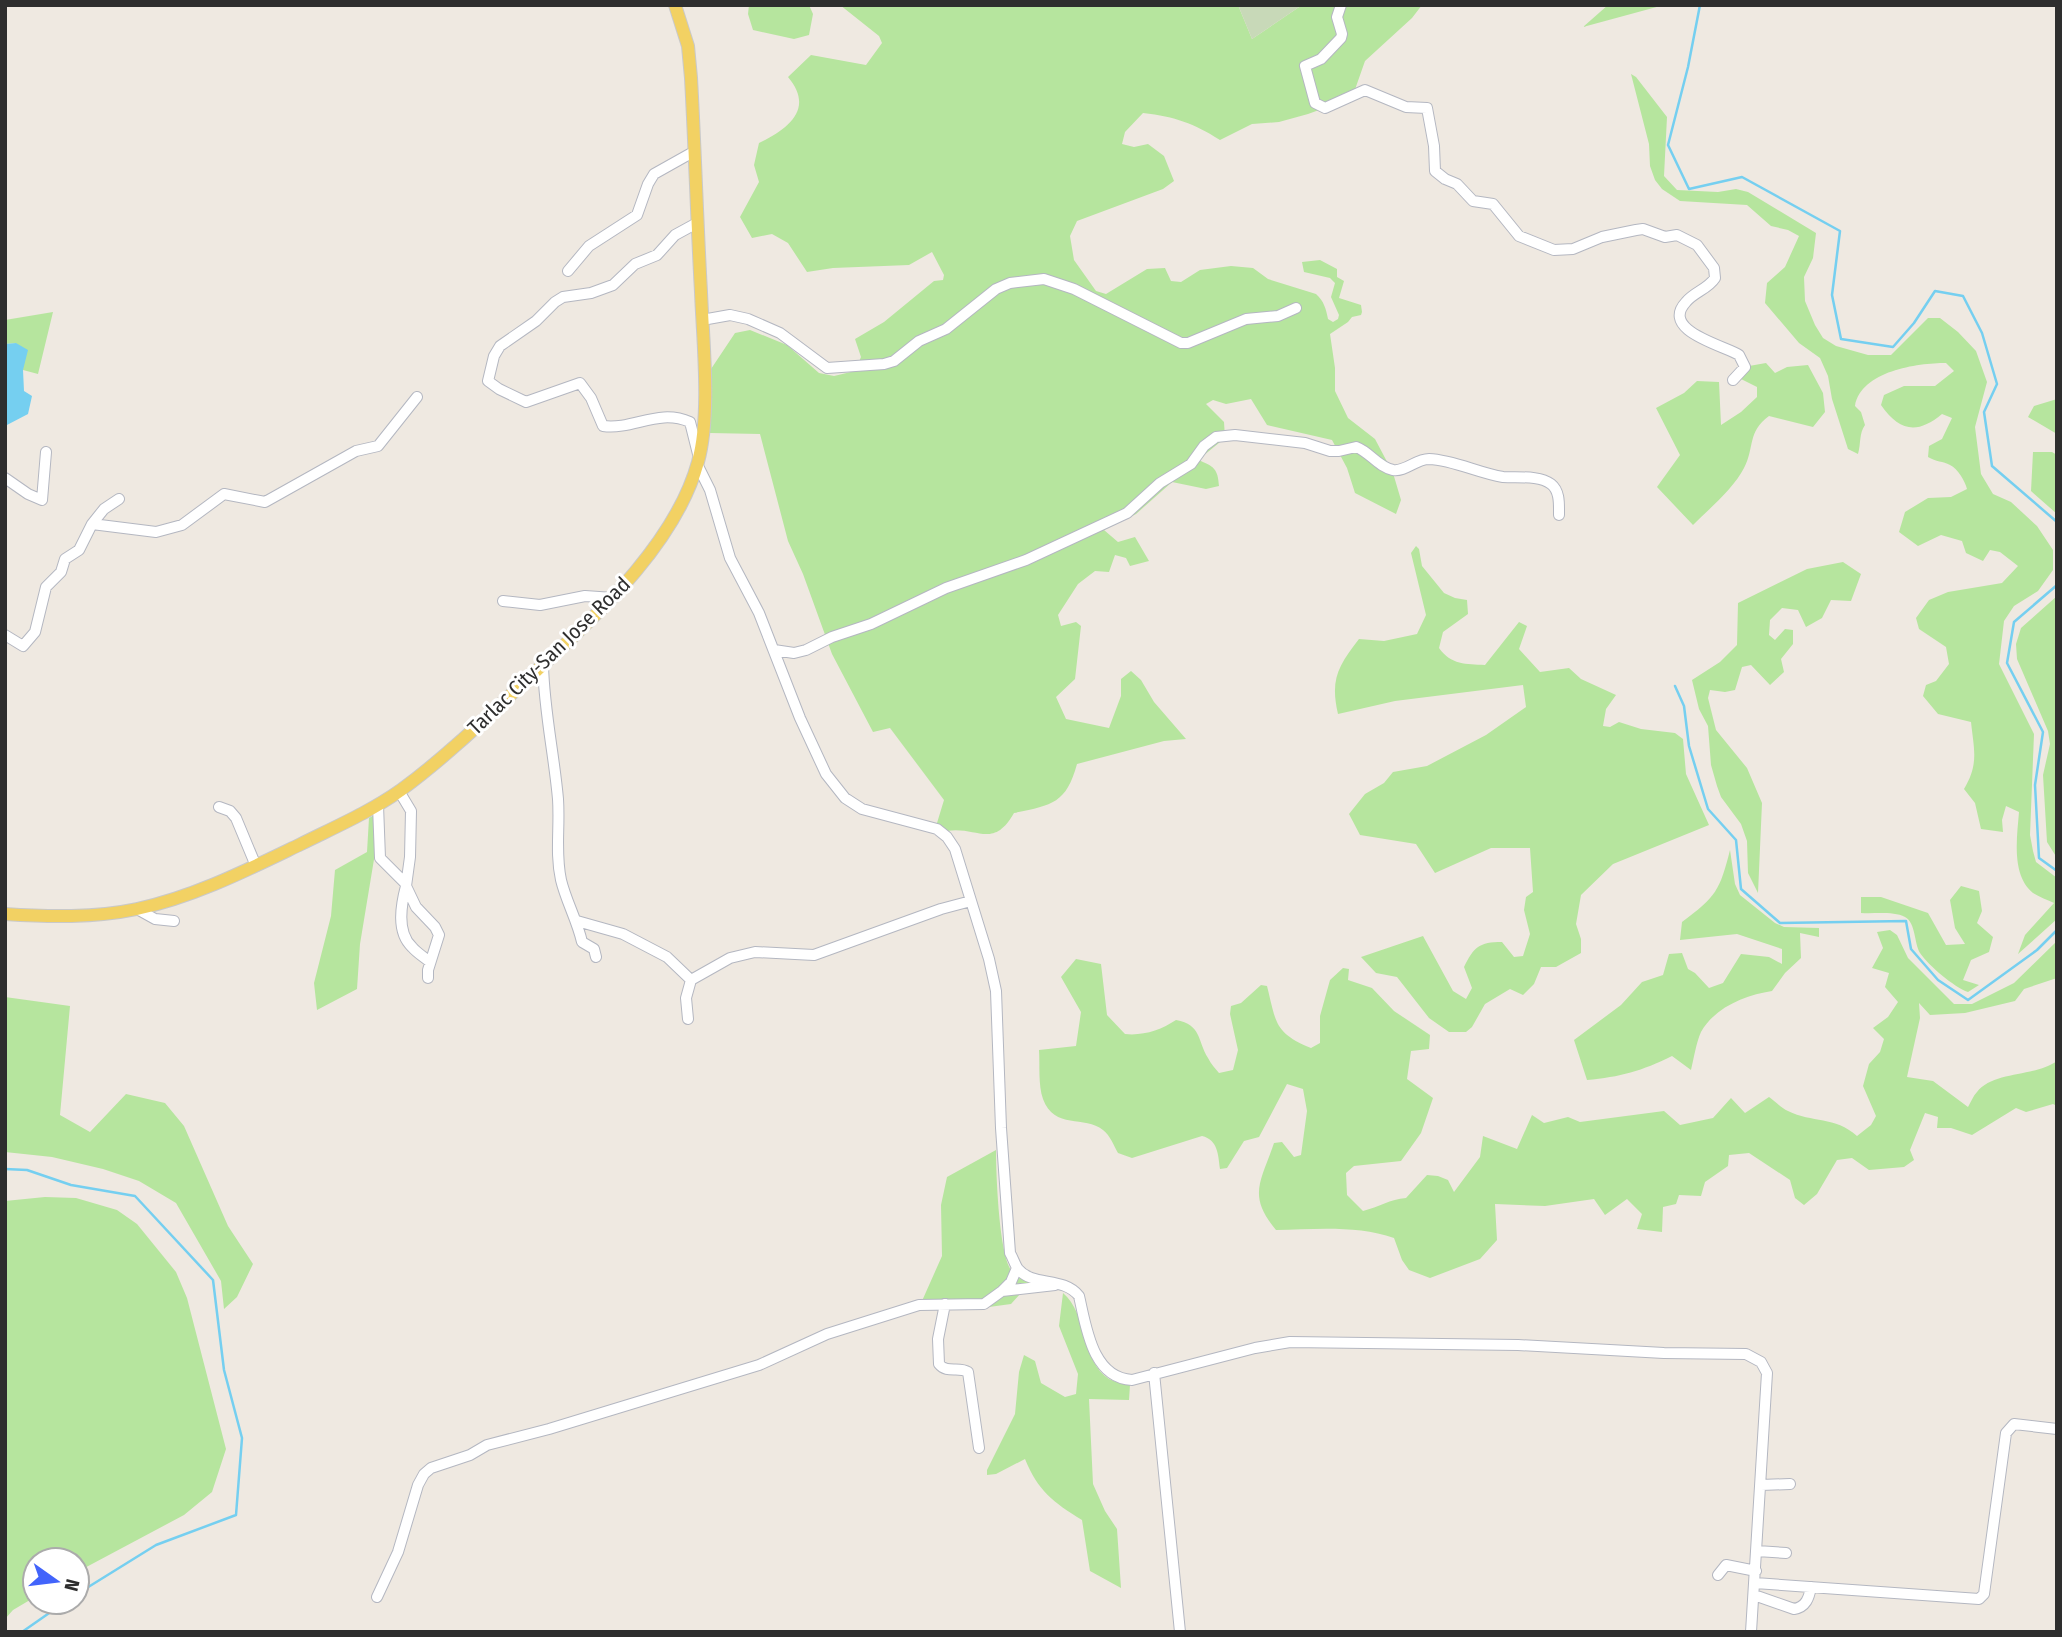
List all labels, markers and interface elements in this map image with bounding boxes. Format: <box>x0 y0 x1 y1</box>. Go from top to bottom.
street label: Tarlac City-San Jose Road <box>462 572 636 740</box>
north arrow <box>21 1546 91 1616</box>
text: N <box>59 1577 85 1593</box>

